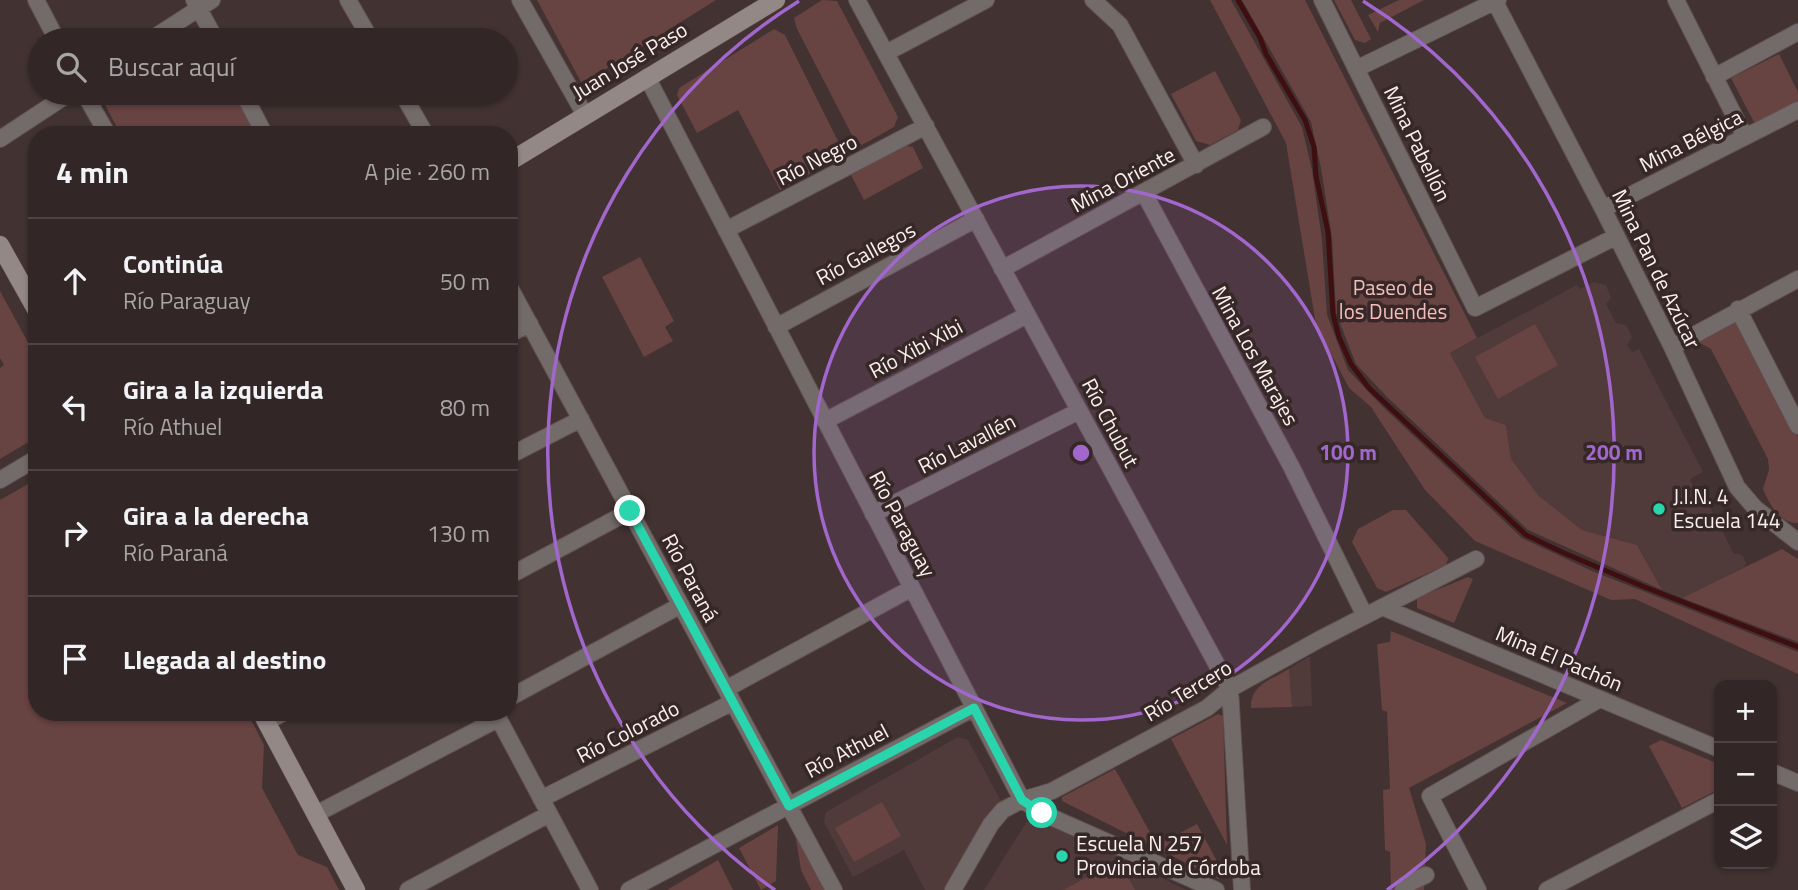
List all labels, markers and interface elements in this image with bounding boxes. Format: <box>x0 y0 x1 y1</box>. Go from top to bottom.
street label: Juan José Paso <box>566 13 693 107</box>
search box <box>28 28 518 105</box>
text: Buscar aquí <box>108 47 235 86</box>
icon: search <box>52 48 90 86</box>
street label: Mina Pabellón <box>1376 80 1460 207</box>
street label: Mina Bélgica <box>1633 100 1748 180</box>
street label: Río Negro <box>771 125 863 193</box>
street label: Mina Oriente <box>1065 138 1180 220</box>
text: 4 min <box>56 149 129 195</box>
text: A pie · 260 m <box>364 154 490 189</box>
street label: Mina Pan de Azúcar <box>1604 183 1709 354</box>
street label: Río Gallegos <box>810 213 921 293</box>
text: Continúa <box>123 244 223 283</box>
icon: ahead <box>56 262 94 300</box>
text: 50 m <box>440 264 490 299</box>
park label: Paseo de los Duendes <box>1339 271 1447 327</box>
street label: Mina Los Marajes <box>1204 280 1307 431</box>
text: Río Paraguay <box>123 283 251 318</box>
street label: Río Xibi Xibi <box>863 310 968 386</box>
text: Gira a la izquierda <box>123 370 324 409</box>
street label: Río Chubut <box>1074 372 1148 473</box>
icon: left <box>56 388 94 426</box>
text: 80 m <box>440 390 490 425</box>
street label: Río Lavallén <box>912 405 1021 481</box>
text: Río Athuel <box>123 409 222 444</box>
text: 100 m <box>1319 436 1377 468</box>
text: 200 m <box>1585 436 1643 468</box>
centre of rings <box>1069 441 1093 465</box>
street label: Río Paraguay <box>861 465 944 582</box>
place label: J.I.N. 4 Escuela 144 <box>1673 480 1781 536</box>
route end <box>614 495 645 526</box>
text: Gira a la derecha <box>123 496 309 535</box>
marker: J.I.N. 4 Escuela 144 <box>1651 501 1667 517</box>
icon: right <box>56 514 94 552</box>
text: 130 m <box>427 516 490 551</box>
street label: Río Paraná <box>654 528 728 628</box>
text: Río Paraná <box>123 535 228 570</box>
street label: Mina El Pachón <box>1491 617 1628 699</box>
icon: arrive <box>56 640 94 678</box>
text: Llegada al destino <box>123 640 326 679</box>
street label: Río Tercero <box>1137 651 1238 729</box>
map controls <box>1714 680 1777 869</box>
button: + <box>1714 680 1777 743</box>
street label: Río Colorado <box>571 692 684 771</box>
street label: Río Athuel <box>799 715 894 786</box>
button: − <box>1714 743 1777 806</box>
route start <box>1026 797 1057 828</box>
button: layers <box>1714 806 1777 869</box>
place label: Escuela N 257 Provincia de Córdoba <box>1076 827 1261 883</box>
marker: Escuela N 257 Provincia de Córdoba <box>1054 848 1070 864</box>

